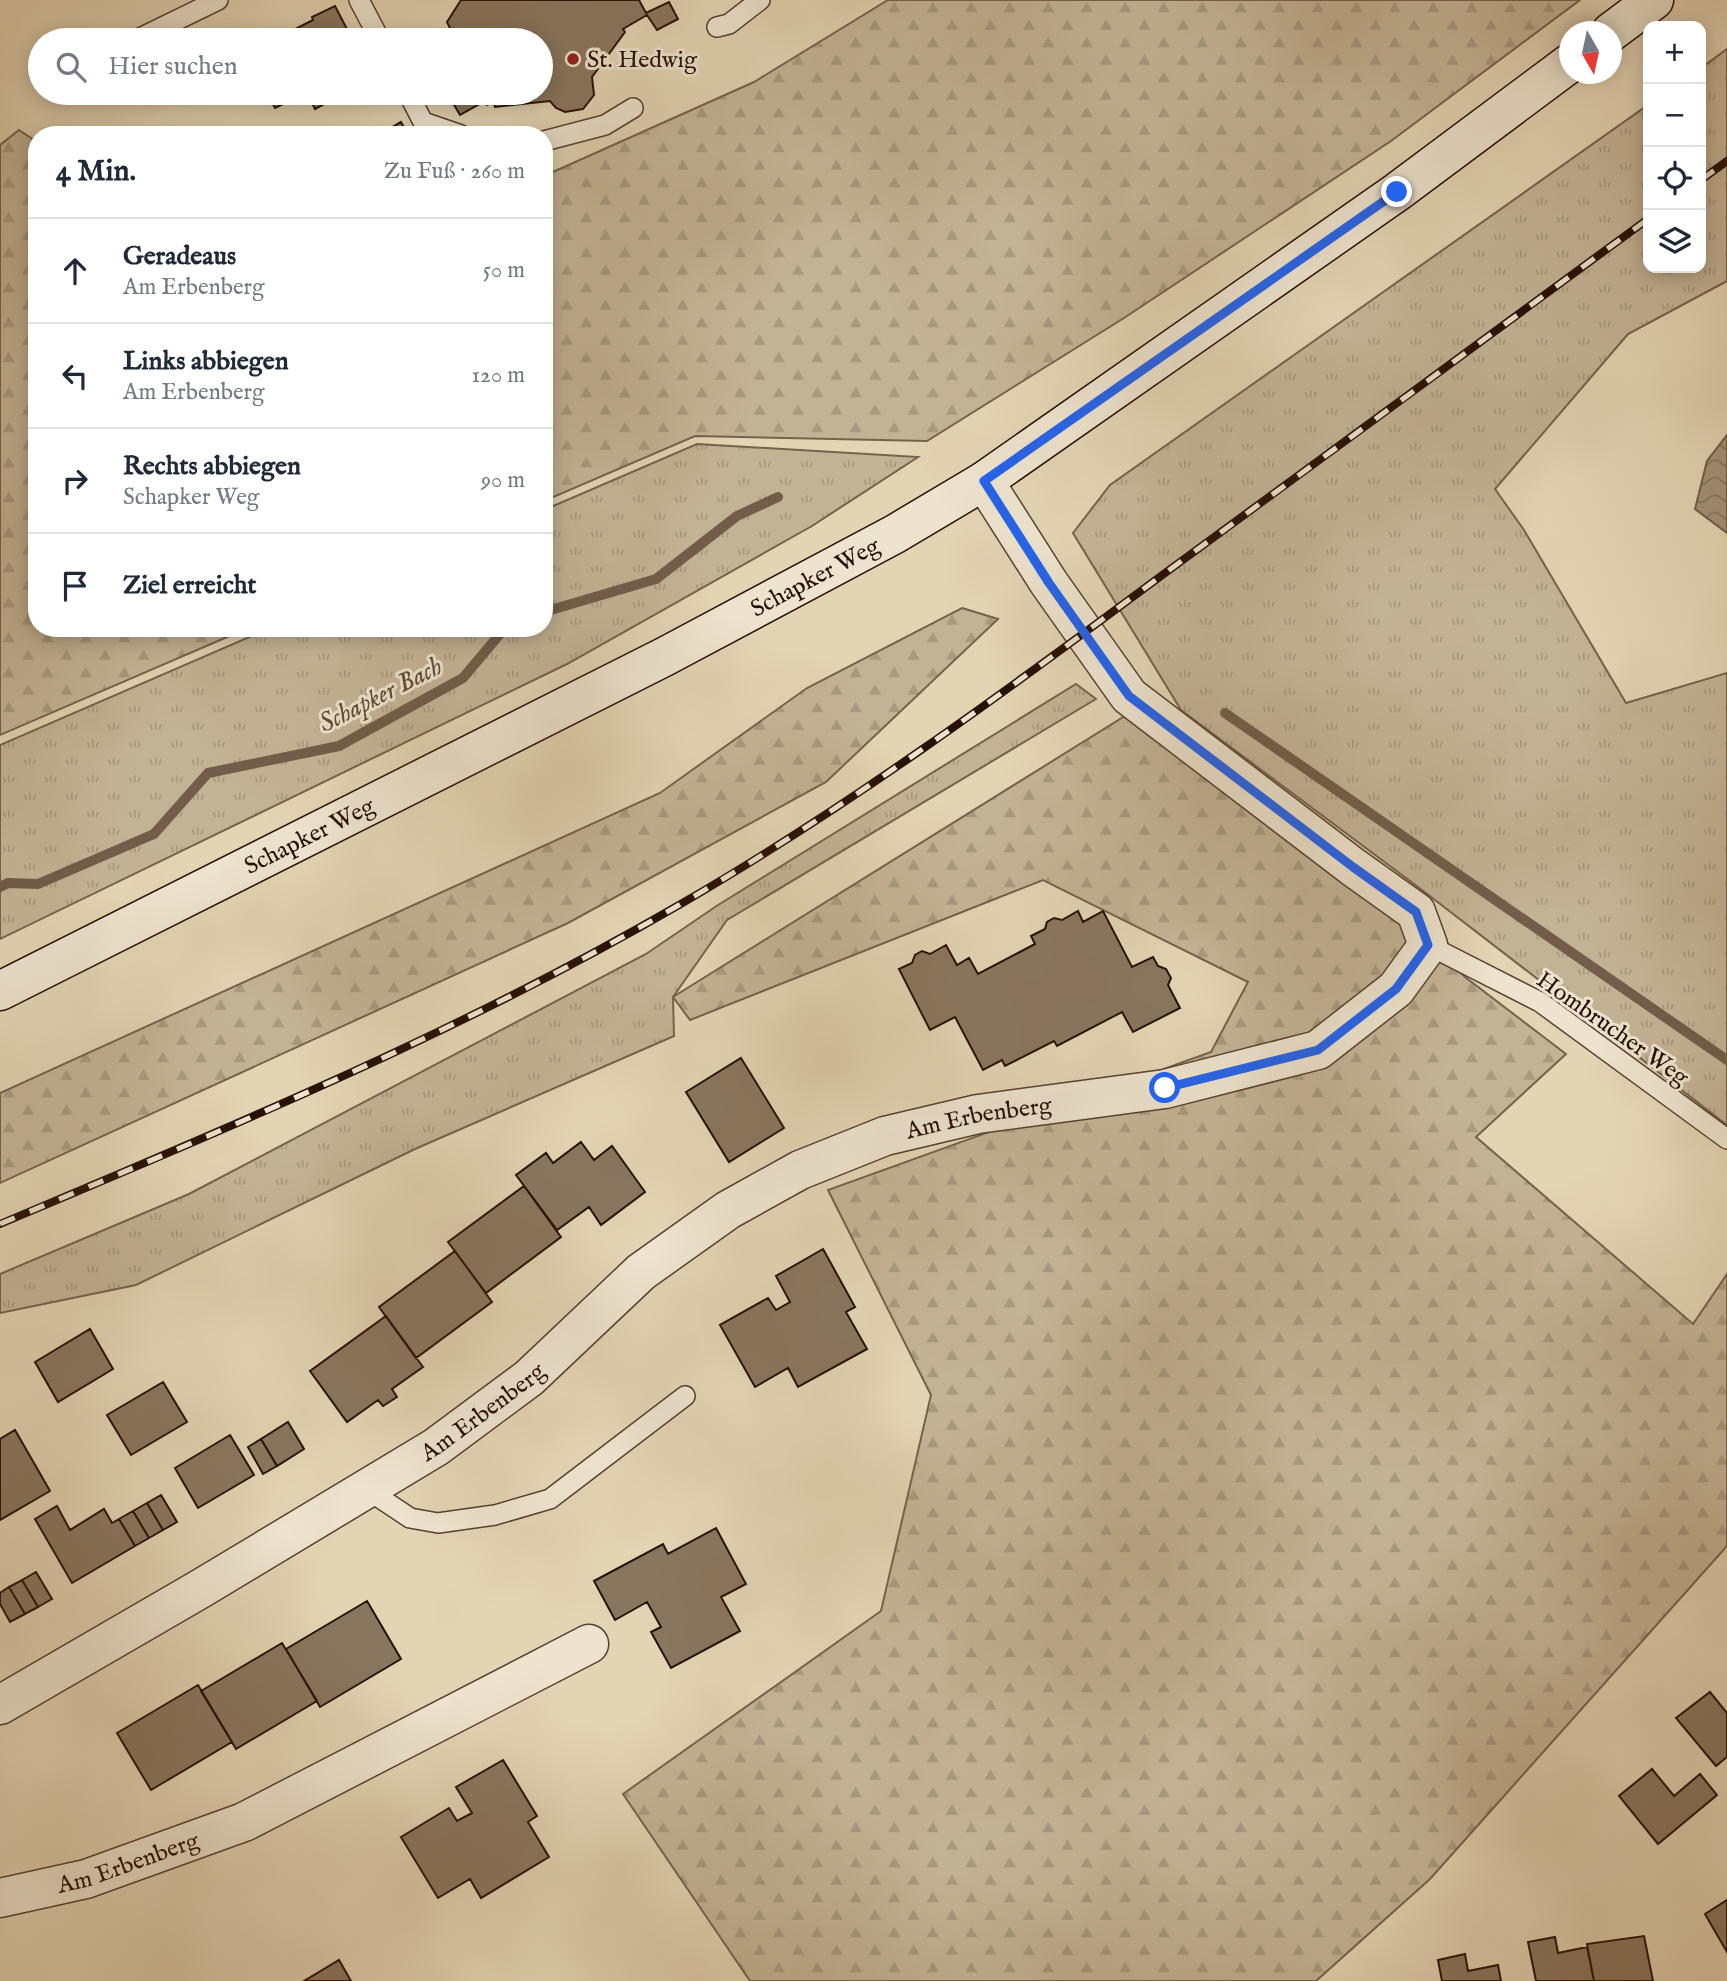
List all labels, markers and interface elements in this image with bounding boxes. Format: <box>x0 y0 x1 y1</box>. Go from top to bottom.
north arrow <box>1559 21 1622 84</box>
map controls <box>1643 21 1706 273</box>
button: + <box>1643 21 1706 84</box>
search box <box>28 28 553 105</box>
place label: St. Hedwig <box>587 45 698 76</box>
icon: search <box>52 48 90 86</box>
text: Hier suchen <box>108 50 238 83</box>
marker: St. Hedwig <box>565 51 581 67</box>
button: − <box>1643 84 1706 147</box>
button: locate <box>1643 147 1706 210</box>
text: 4 Min. <box>56 153 136 191</box>
text: Zu Fuß · 260 m <box>384 157 525 186</box>
route end <box>1381 176 1412 207</box>
button: layers <box>1643 210 1706 273</box>
text: Geradeaus <box>123 240 236 273</box>
icon: ahead <box>56 252 94 290</box>
text: 50 m <box>483 256 525 285</box>
text: Am Erbenberg <box>123 273 265 302</box>
text: Links abbiegen <box>123 345 289 378</box>
icon: left <box>56 357 94 395</box>
text: 120 m <box>472 361 525 390</box>
text: Am Erbenberg <box>123 378 265 407</box>
text: Rechts abbiegen <box>123 450 301 483</box>
icon: right <box>56 462 94 500</box>
text: 90 m <box>481 466 525 495</box>
text: Schapker Weg <box>123 483 259 512</box>
street label: Schapker Weg <box>745 531 886 625</box>
icon: arrive <box>56 567 94 605</box>
text: Ziel erreicht <box>123 569 256 602</box>
water label: Schapker Bach <box>313 650 448 740</box>
street label: Schapker Weg <box>239 791 381 883</box>
street label: Hombrucher Weg <box>1530 965 1695 1094</box>
route start <box>1149 1072 1180 1103</box>
street label: Am Erbenberg <box>902 1090 1054 1148</box>
street label: Am Erbenberg <box>415 1356 553 1470</box>
street label: Am Erbenberg <box>54 1825 204 1902</box>

